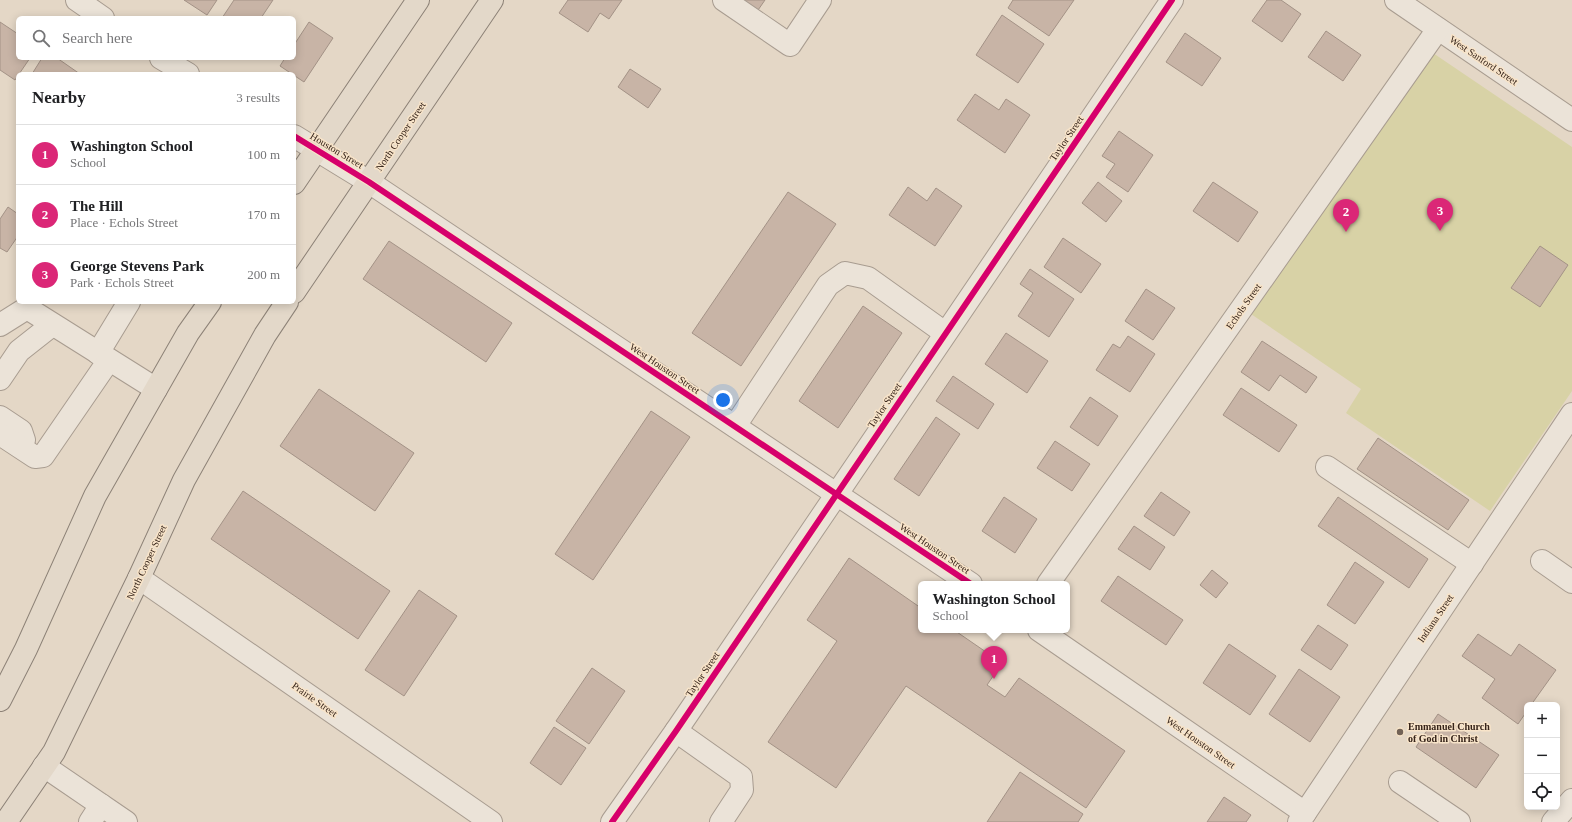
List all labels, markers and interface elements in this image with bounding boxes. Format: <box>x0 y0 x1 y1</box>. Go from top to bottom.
search box <box>16 16 296 60</box>
icon: search <box>30 27 52 49</box>
text: Search here <box>62 30 132 46</box>
street label: West Sanford Street <box>1448 34 1520 87</box>
text: Nearby <box>32 88 86 107</box>
text: 3 results <box>236 90 280 105</box>
street label: North Cooper Street <box>373 99 428 173</box>
street label: Taylor Street <box>1047 114 1086 163</box>
street label: Houston Street <box>308 130 365 171</box>
text: Washington School <box>70 138 193 154</box>
text: 1 <box>42 147 48 162</box>
text: 100 m <box>247 147 280 162</box>
text: School <box>70 155 106 170</box>
text: The Hill <box>70 198 123 214</box>
pin: 3 <box>1427 198 1453 231</box>
pin: 2 <box>1333 199 1359 232</box>
text: 2 <box>42 207 48 222</box>
text: 170 m <box>247 207 280 222</box>
text: Place · Echols Street <box>70 215 178 230</box>
text: George Stevens Park <box>70 258 204 274</box>
text: 3 <box>42 267 48 282</box>
text: 200 m <box>247 267 280 282</box>
text: Park · Echols Street <box>70 275 174 290</box>
street label: Echols Street <box>1224 281 1263 331</box>
street label: West Houston Street <box>628 341 702 396</box>
street label: Taylor Street <box>865 381 904 430</box>
your location <box>713 390 733 410</box>
street label: West Houston Street <box>898 521 972 576</box>
street label: North Cooper Street <box>124 523 169 601</box>
popup <box>918 581 1070 633</box>
text: Washington School <box>933 591 1055 607</box>
street label: Indiana Street <box>1415 592 1456 644</box>
text: School <box>933 608 969 623</box>
pin: 1 <box>981 646 1007 679</box>
street label: Taylor Street <box>683 650 722 699</box>
street label: Prairie Street <box>290 680 340 719</box>
map controls <box>1524 702 1560 810</box>
button: + <box>1524 702 1560 738</box>
street label: West Houston Street <box>1164 714 1238 771</box>
place label: Emmanuel Church of God in Christ <box>1408 721 1490 744</box>
marker: Emmanuel Church of God in Christ <box>1395 727 1405 737</box>
button: − <box>1524 738 1560 774</box>
button: locate <box>1524 774 1560 810</box>

